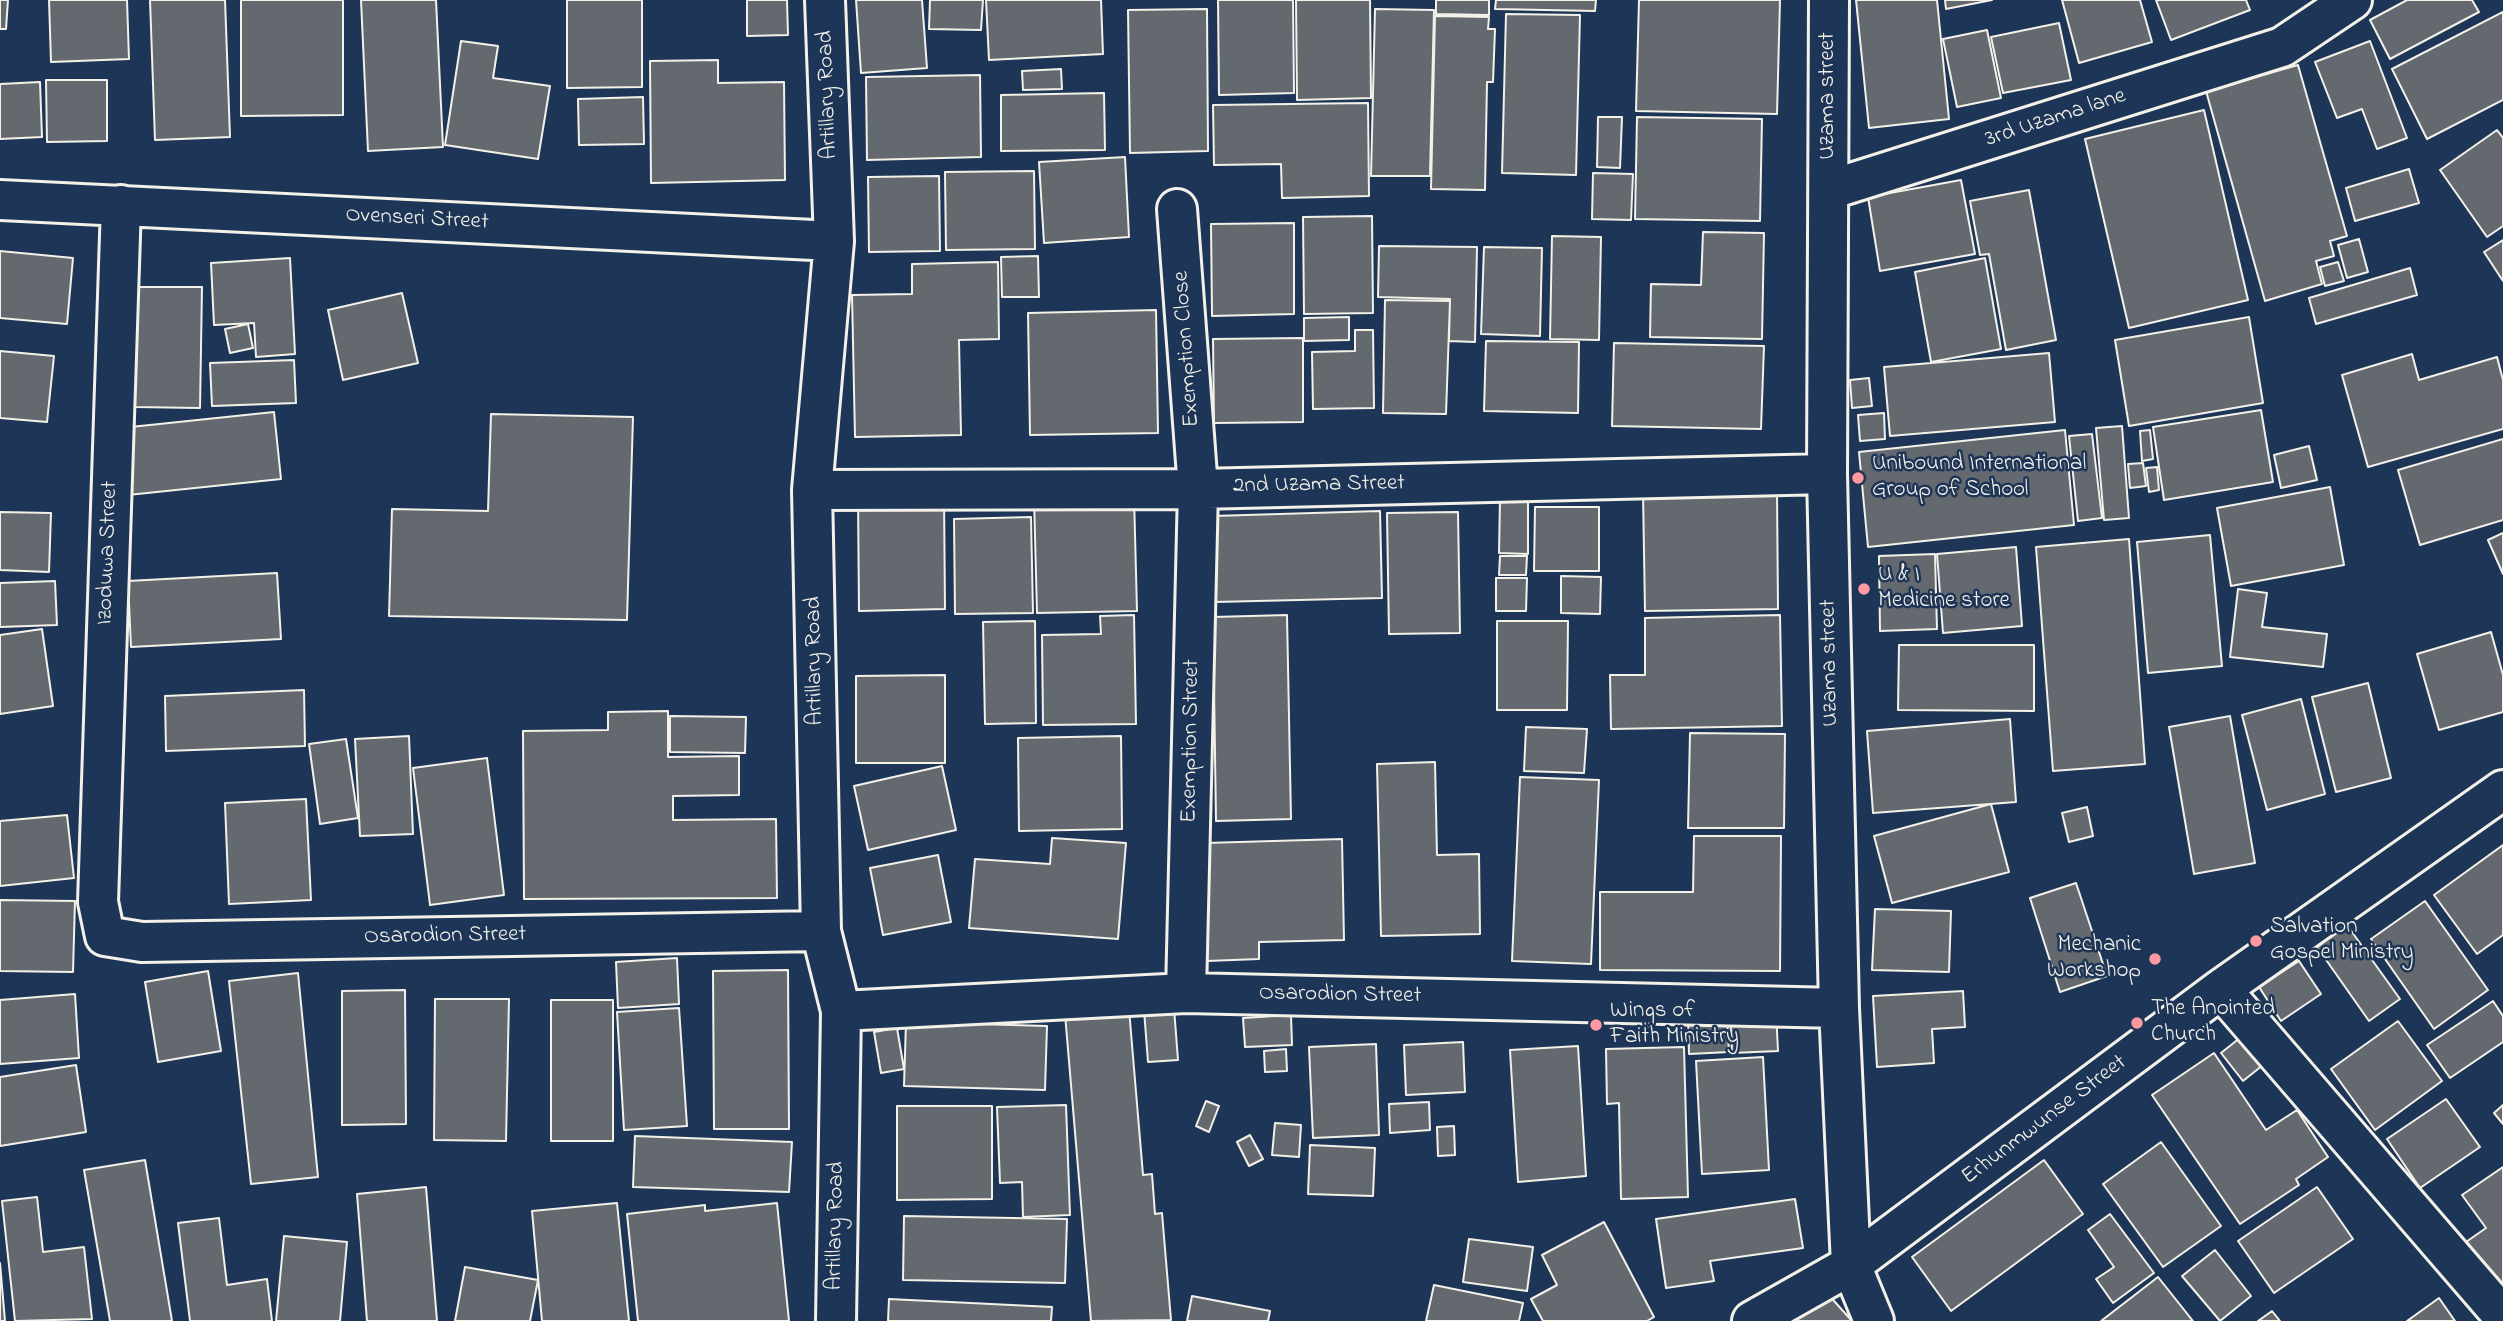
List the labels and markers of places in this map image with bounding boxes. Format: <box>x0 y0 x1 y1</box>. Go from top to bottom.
place label: Unibound International Group of School <box>1872 451 2086 505</box>
marker: Unibound International Group of School <box>1850 470 1866 486</box>
place label: U & I Medicine store <box>1878 562 2010 616</box>
marker: U & I Medicine store <box>1856 581 1872 597</box>
place label: Salvation Gospel Ministry <box>2270 914 2413 968</box>
place label: Mechanic Workshop <box>2047 932 2141 986</box>
marker: Salvation Gospel Ministry <box>2248 933 2264 949</box>
marker: Mechanic Workshop <box>2147 951 2163 967</box>
place label: The Anointed Church <box>2151 996 2275 1050</box>
place label: Wings of Faith Ministry <box>1610 998 1739 1052</box>
marker: The Anointed Church <box>2129 1015 2145 1031</box>
marker: Wings of Faith Ministry <box>1588 1017 1604 1033</box>

